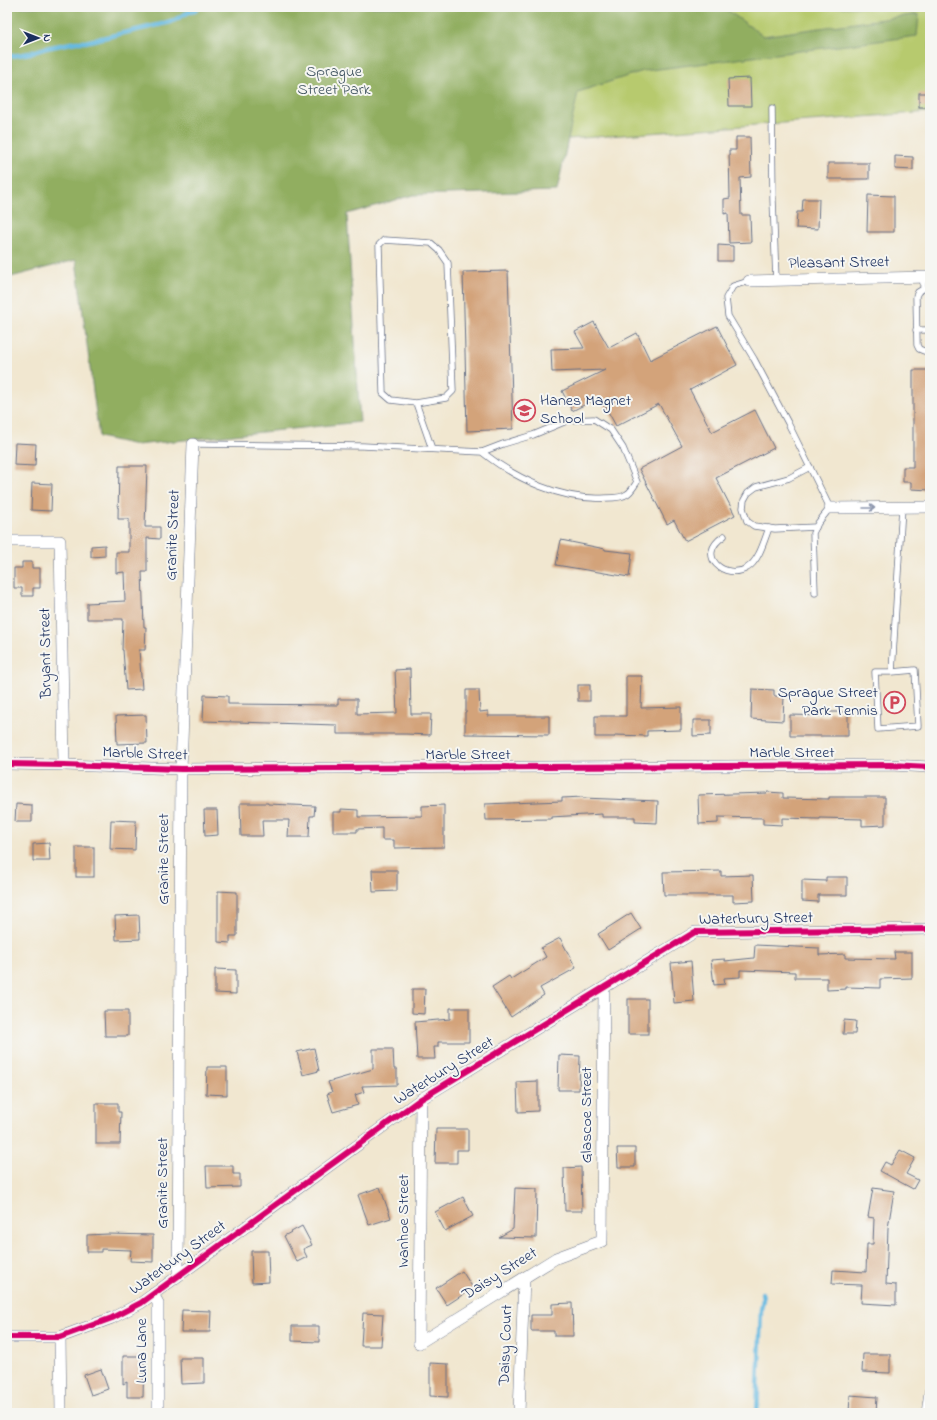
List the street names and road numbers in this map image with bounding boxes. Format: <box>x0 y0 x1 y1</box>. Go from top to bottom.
street label: Pleasant Street <box>788 250 890 276</box>
street label: Granite Street <box>159 488 187 581</box>
street label: Bryant Street <box>33 607 59 700</box>
street label: Marble Street <box>102 741 189 768</box>
street label: Marble Street <box>749 741 835 765</box>
street label: Marble Street <box>425 743 511 767</box>
street label: Granite Street <box>152 813 176 905</box>
street label: Waterbury Street <box>699 906 814 932</box>
street label: Waterbury Street <box>389 1030 499 1111</box>
street label: Glascoe Street <box>575 1066 599 1163</box>
street label: Granite Street <box>151 1137 175 1229</box>
street label: Ivanhoe Street <box>392 1173 416 1268</box>
street label: Waterbury Street <box>125 1214 232 1301</box>
street label: Daisy Street <box>457 1241 543 1307</box>
street label: Daisy Court <box>493 1304 519 1387</box>
street label: Luna Lane <box>130 1318 154 1384</box>

